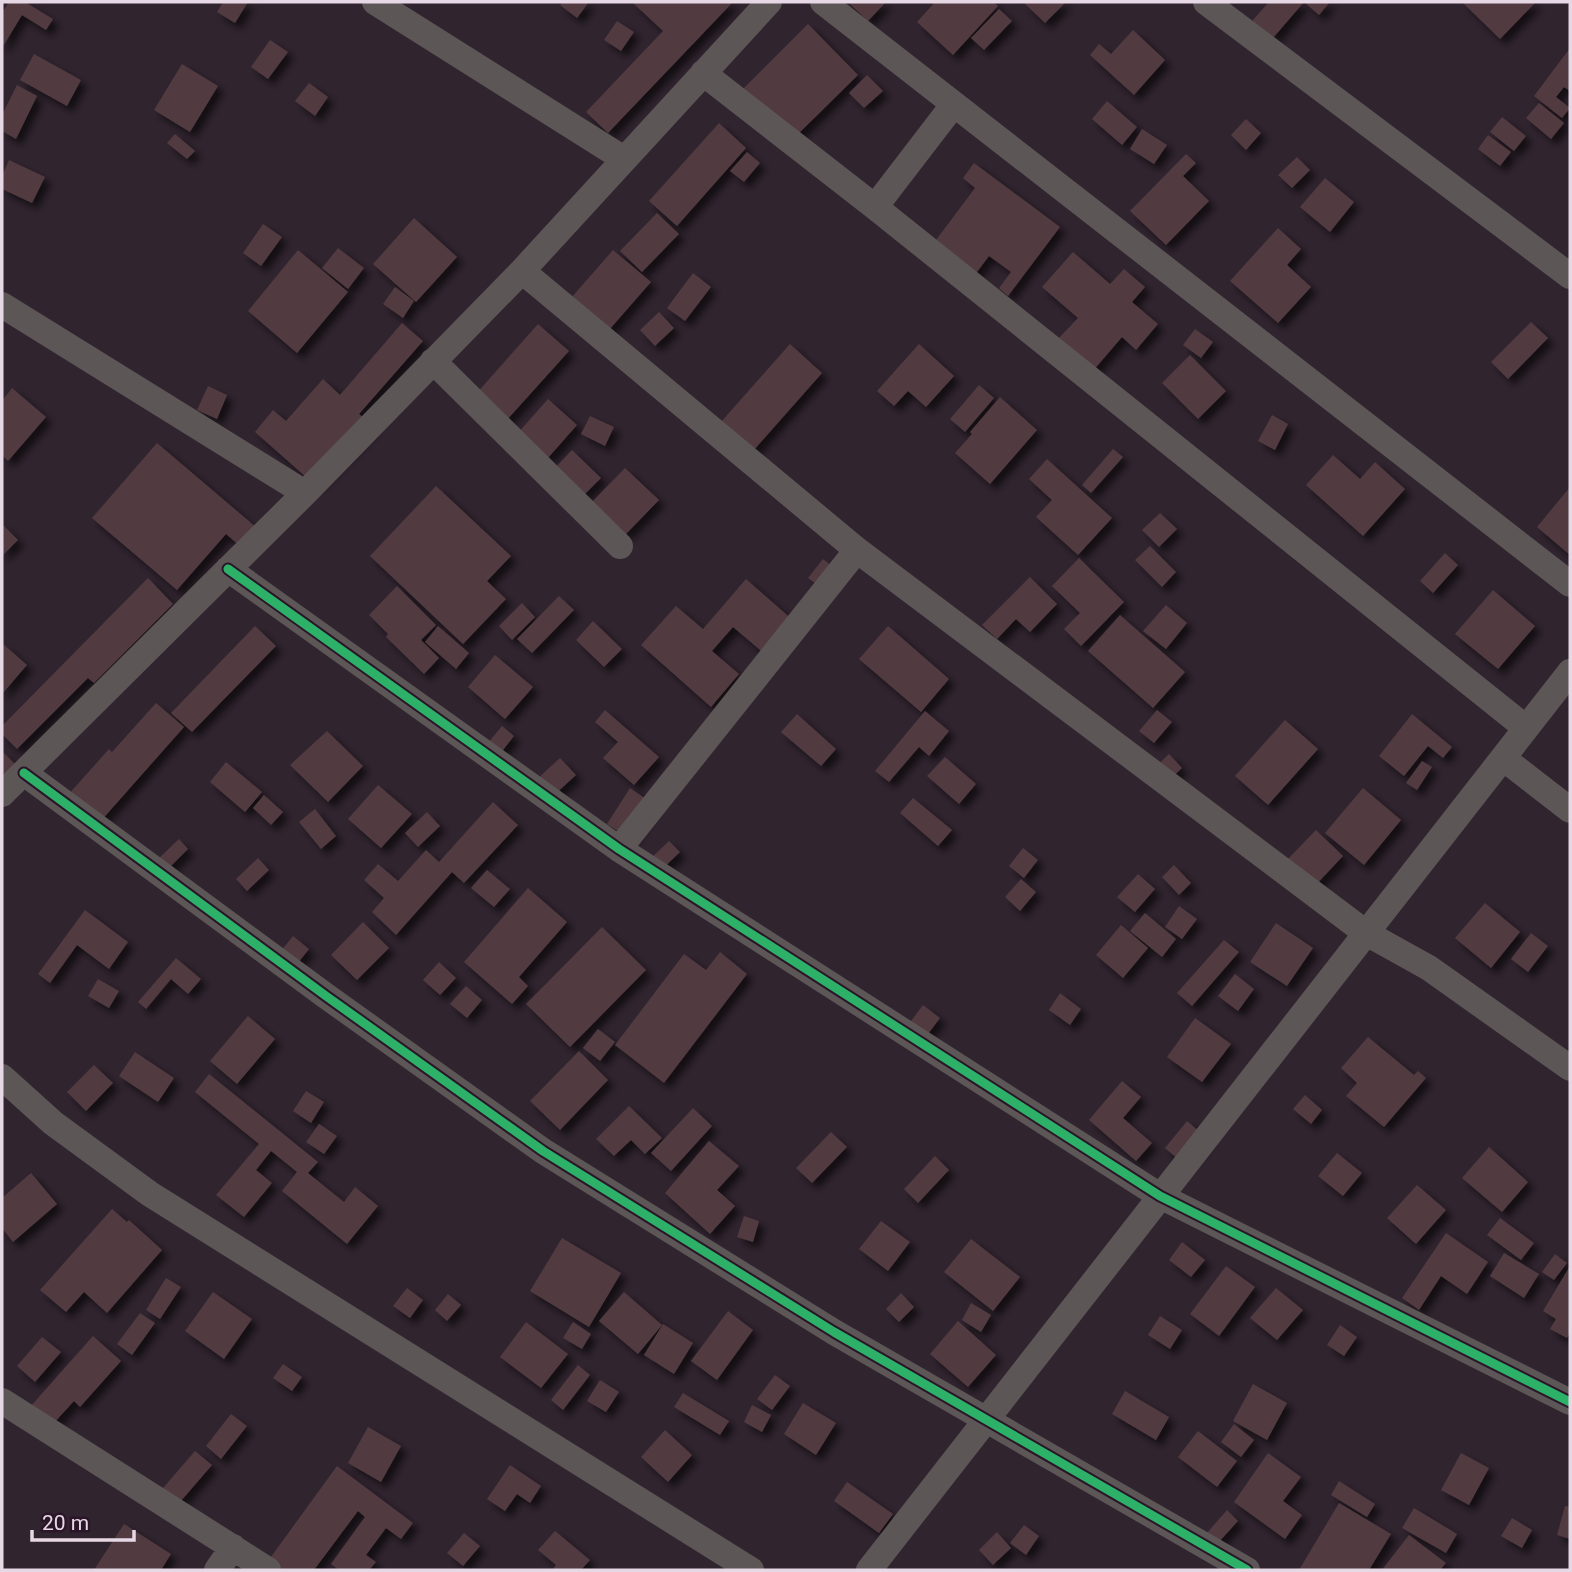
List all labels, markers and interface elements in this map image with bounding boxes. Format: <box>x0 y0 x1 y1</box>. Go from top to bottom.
scale bar <box>32 1498 133 1542</box>
text: 20 m <box>42 1511 89 1535</box>

